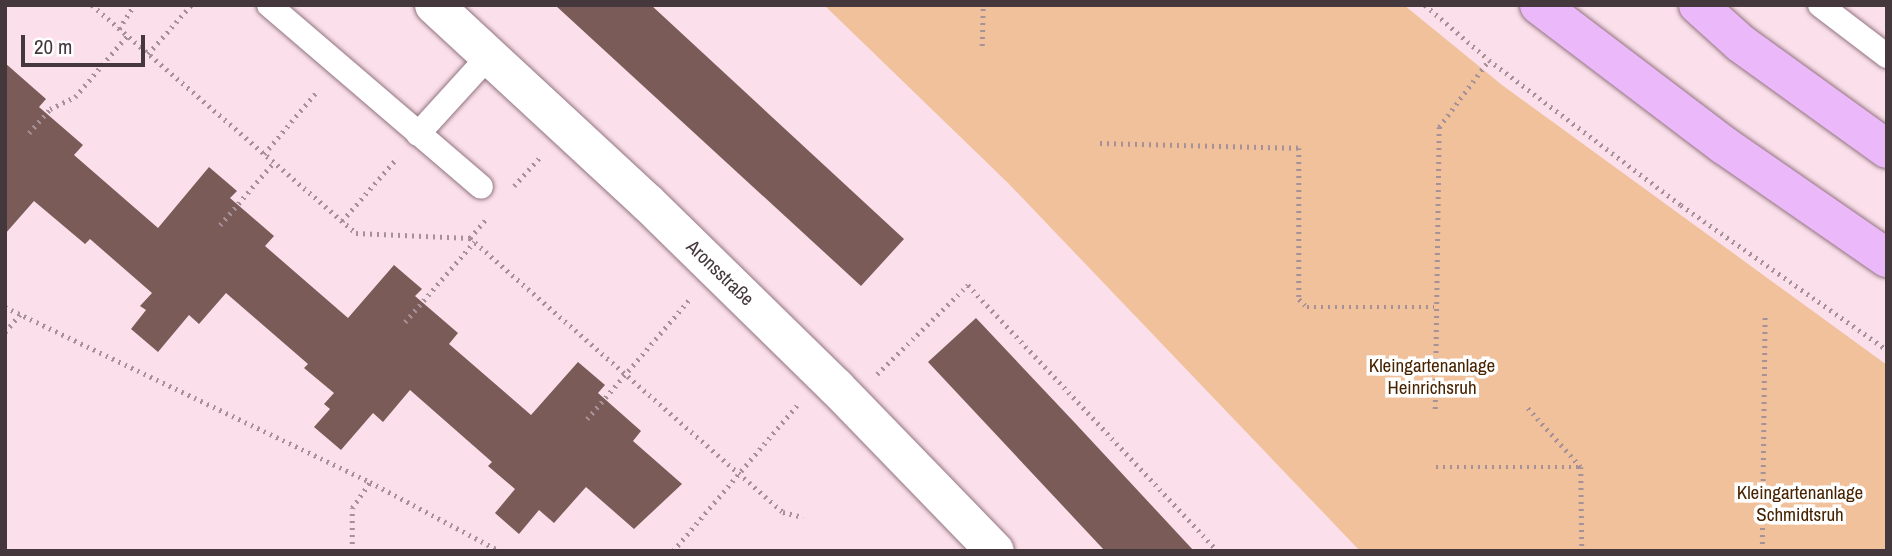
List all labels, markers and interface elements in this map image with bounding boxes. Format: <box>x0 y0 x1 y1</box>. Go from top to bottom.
scale bar <box>24 21 149 65</box>
text: 20 m <box>34 32 72 61</box>
street label: Aronsstraße <box>682 235 758 311</box>
park label: Kleingartenanlage Heinrichsruh <box>1369 355 1495 399</box>
park label: Kleingartenanlage Schmidtsruh <box>1737 482 1863 526</box>

